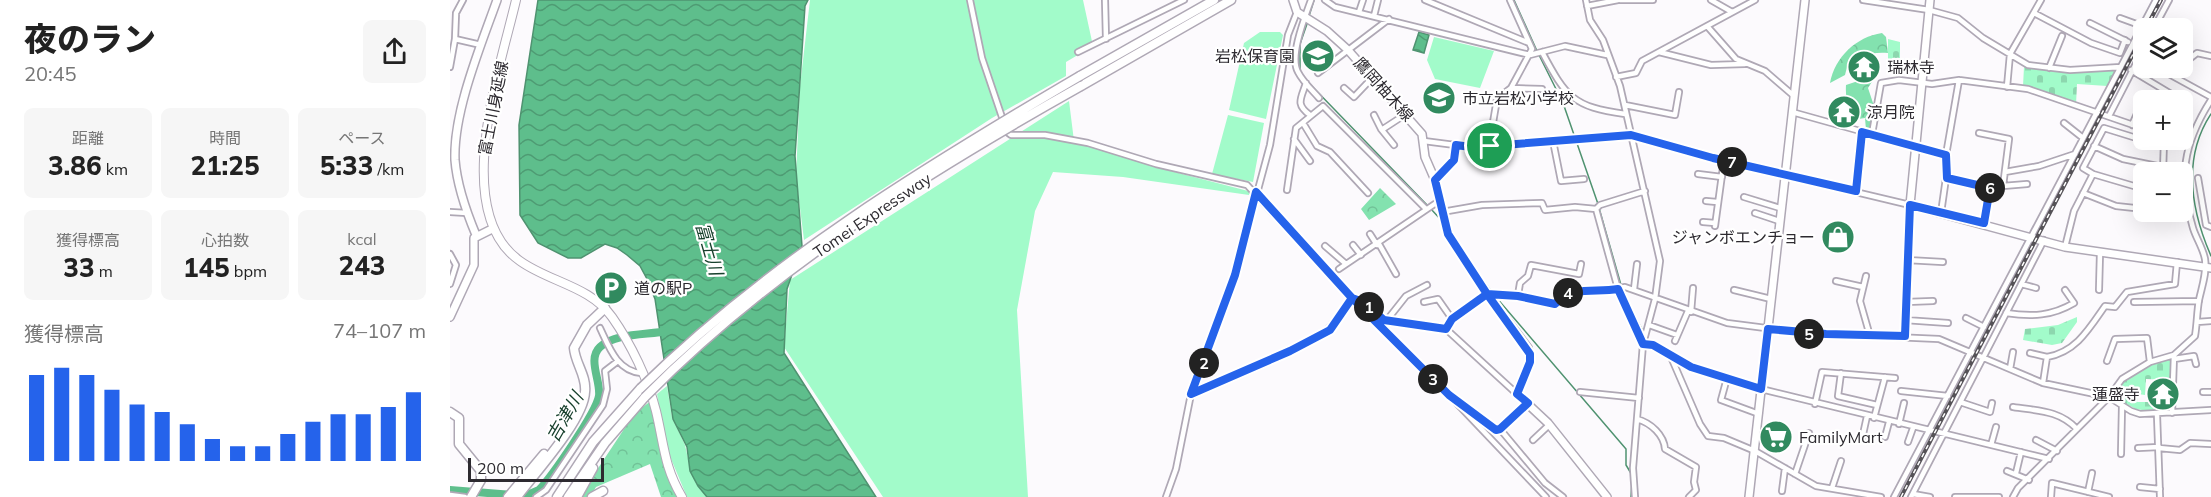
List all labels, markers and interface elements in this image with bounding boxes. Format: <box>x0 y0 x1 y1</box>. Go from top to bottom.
text: 夜のラン <box>24 18 156 59</box>
map controls <box>2133 18 2193 222</box>
button: layers <box>2133 18 2193 78</box>
button: share <box>363 20 426 83</box>
school or university icon: 岩松保育園 <box>1300 38 1336 74</box>
place label: 岩松保育園 <box>1215 46 1295 66</box>
temple icon: 瑞林寺 <box>1846 49 1882 85</box>
street label: 鷹岡柚木線 <box>1350 53 1418 125</box>
place label: 瑞林寺 <box>1887 57 1935 77</box>
street label: 富士川身延線 <box>474 59 512 157</box>
text: 20:45 <box>24 61 77 86</box>
school or university icon: 市立岩松小学校 <box>1421 80 1457 116</box>
place label: 市立岩松小学校 <box>1462 88 1574 108</box>
button: + <box>2133 90 2193 150</box>
temple icon: 涼月院 <box>1826 94 1862 130</box>
place label: 涼月院 <box>1867 102 1915 122</box>
pin <box>1464 120 1515 171</box>
text: 距離 <box>72 128 104 148</box>
text: 時間 <box>209 128 241 148</box>
text: ペース <box>338 128 386 148</box>
icon: arrive <box>1473 129 1506 162</box>
pin: 7 <box>1717 147 1747 177</box>
text: 3.86 <box>48 149 102 182</box>
text: 21:25 <box>190 149 260 182</box>
text: 5:33 <box>320 149 373 182</box>
text: 7 <box>1727 152 1737 172</box>
text: km <box>102 159 128 179</box>
text: /km <box>373 159 404 179</box>
button: − <box>2133 162 2193 222</box>
street label: Tomei Expressway <box>809 168 935 262</box>
pin: 6 <box>1975 173 2005 203</box>
text: 6 <box>1985 178 1995 198</box>
shop icon: ジャンボエンチョー <box>1820 219 1856 255</box>
water label: 富士川 <box>691 220 729 280</box>
place label: ジャンボエンチョー <box>1672 227 1815 247</box>
text: kcal <box>347 229 377 249</box>
text: 獲得標高 <box>56 230 120 250</box>
text: 心拍数 <box>201 230 249 250</box>
text: 243 <box>339 249 385 282</box>
text: 33 <box>63 251 94 284</box>
text: 145 <box>183 251 230 284</box>
text: m <box>94 261 113 281</box>
text: bpm <box>230 261 267 281</box>
parking icon: 道の駅P <box>593 270 629 306</box>
place label: 道の駅P <box>634 278 692 298</box>
pin: 4 <box>1553 278 1583 308</box>
text: 4 <box>1563 283 1573 303</box>
pin: 1 <box>1354 292 1384 322</box>
text: 1 <box>1364 297 1374 317</box>
text: 74–107 m <box>333 318 426 343</box>
pin: 5 <box>1794 319 1824 349</box>
text: 獲得標高 <box>24 321 104 346</box>
text: 5 <box>1804 324 1814 344</box>
pin: 2 <box>1189 348 1219 378</box>
text: 2 <box>1199 353 1209 373</box>
pin: 3 <box>1418 364 1448 394</box>
text: 3 <box>1428 369 1438 389</box>
temple icon: 蓮盛寺 <box>2145 376 2181 412</box>
place label: 蓮盛寺 <box>2092 384 2140 404</box>
water label: 吉津川 <box>541 386 589 446</box>
supermarket icon: FamilyMart <box>1758 419 1794 455</box>
place label: FamilyMart <box>1799 427 1883 447</box>
scale bar <box>468 455 604 482</box>
text: 200 m <box>477 458 524 478</box>

